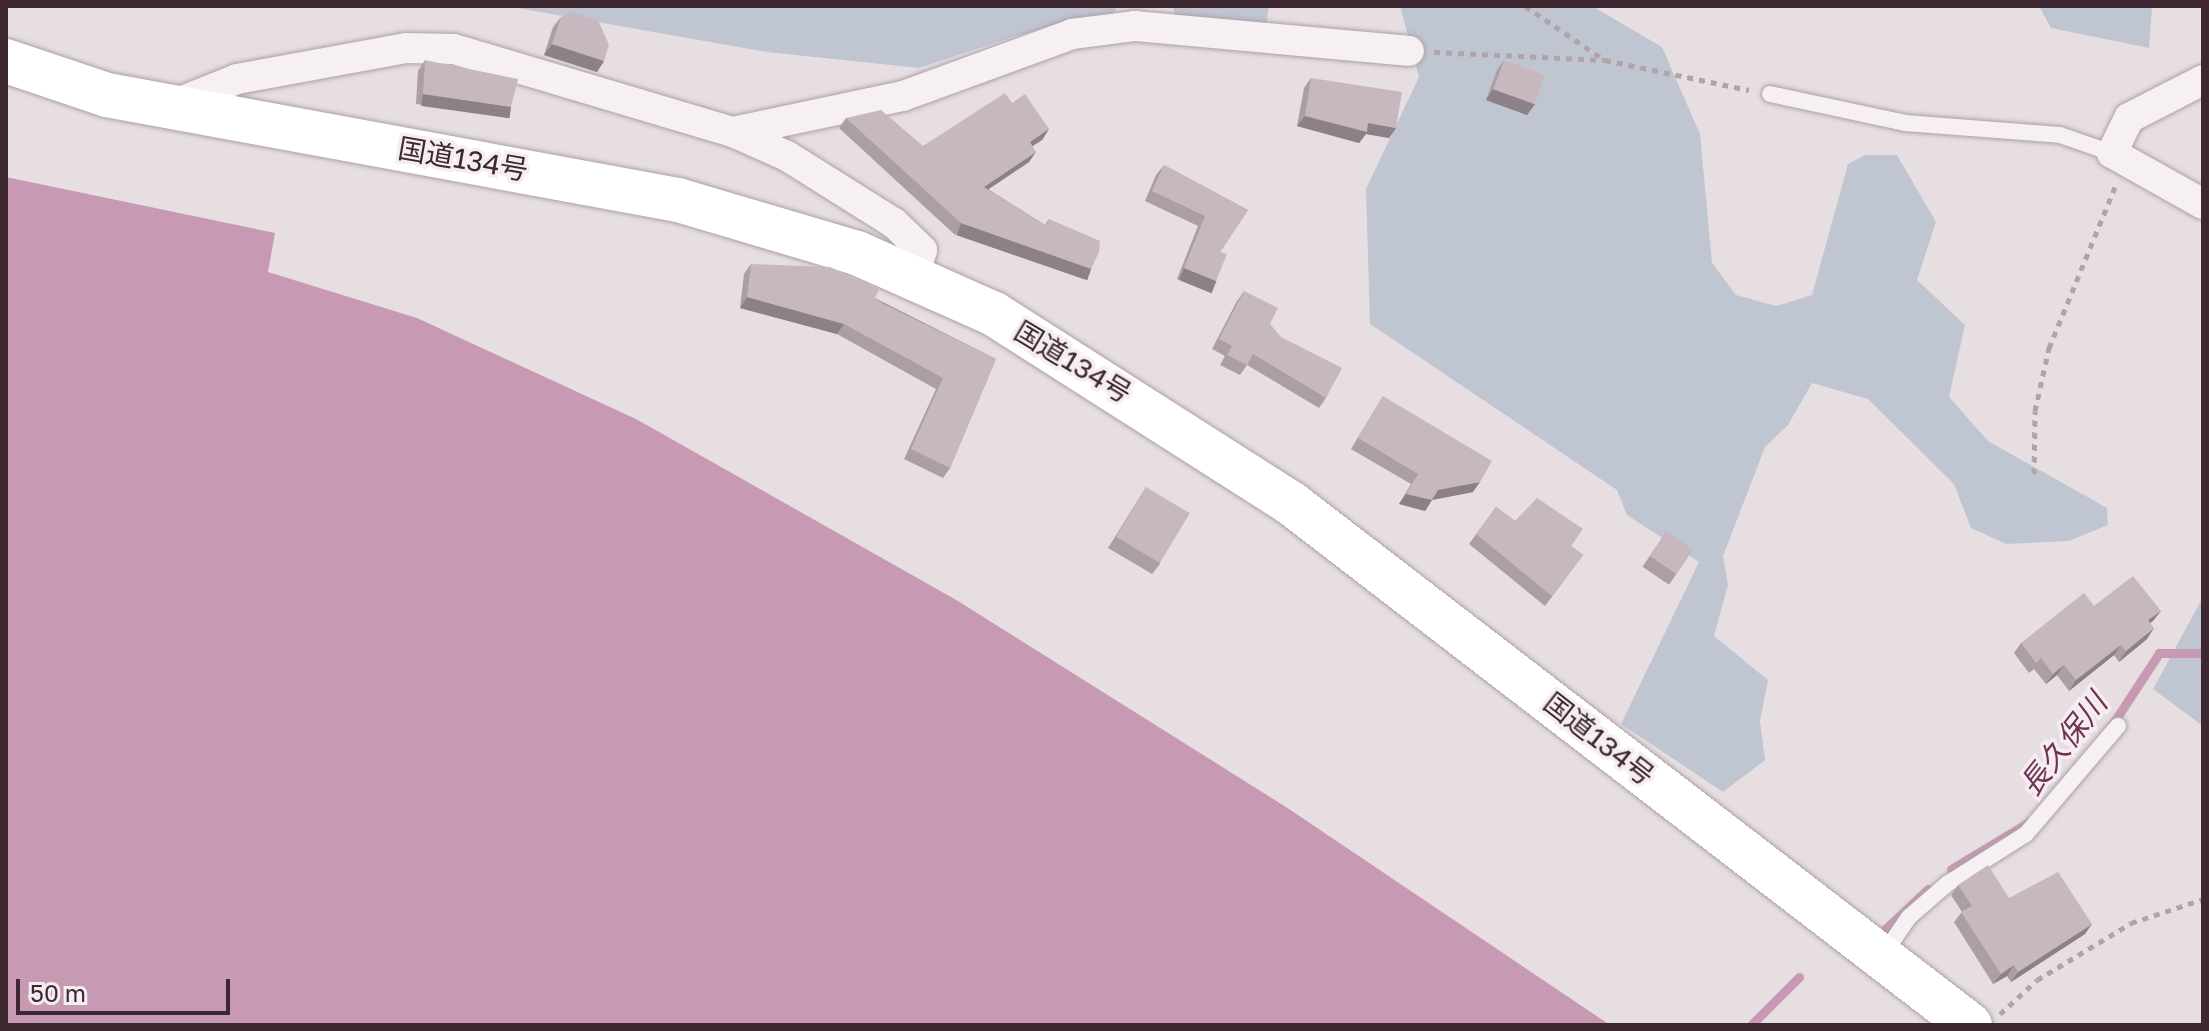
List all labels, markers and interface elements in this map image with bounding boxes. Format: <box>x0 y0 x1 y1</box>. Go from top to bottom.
street label: 国道134号 <box>396 131 530 187</box>
street label: 国道134号 <box>1008 314 1138 410</box>
street label: 国道134号 <box>1537 685 1661 793</box>
water label: 長久保川 <box>2012 686 2114 802</box>
scale bar <box>20 963 234 1013</box>
text: 50 m <box>30 978 86 1007</box>

